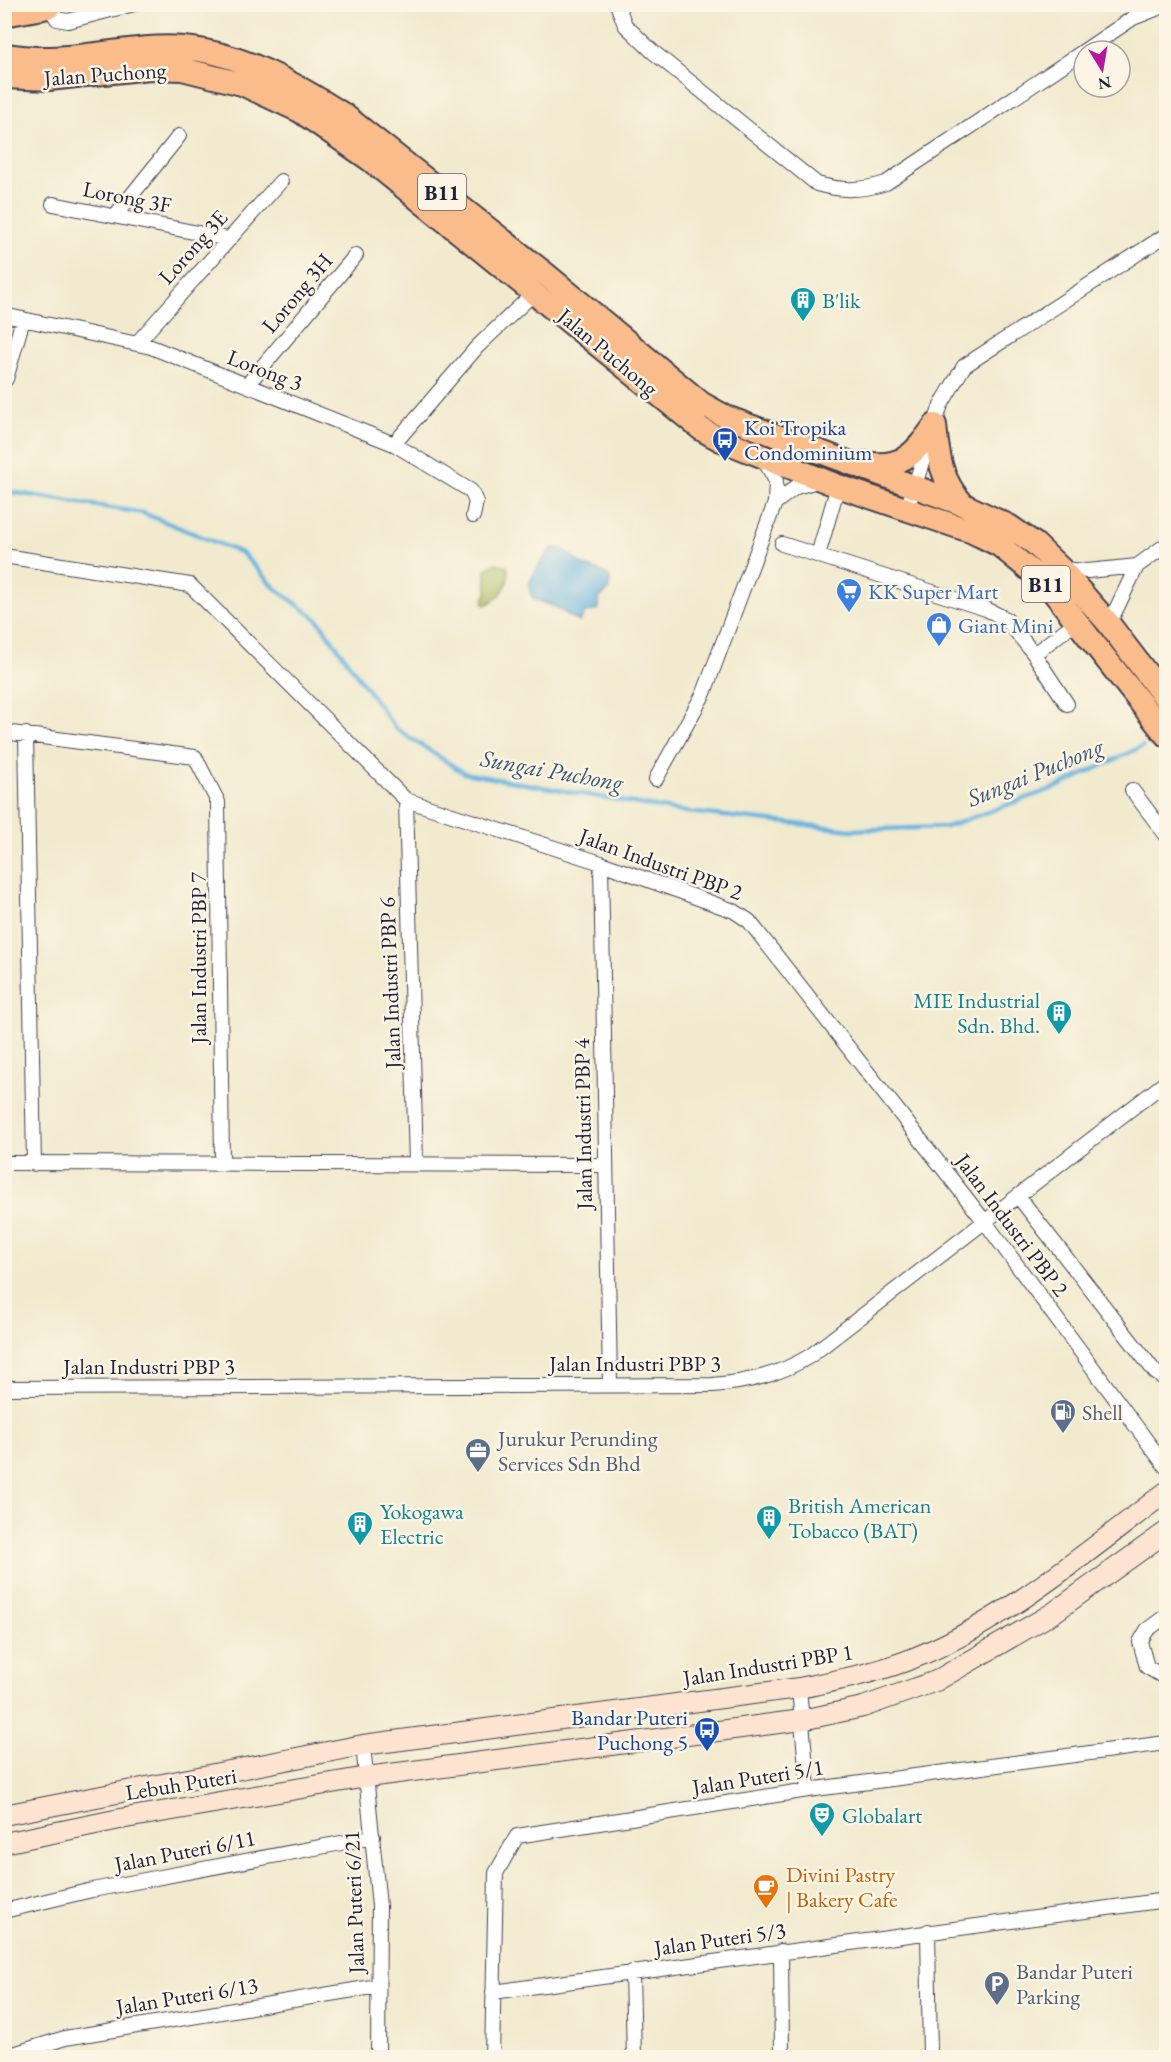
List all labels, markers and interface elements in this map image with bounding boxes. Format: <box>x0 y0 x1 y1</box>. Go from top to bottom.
north arrow <box>1072 39 1132 99</box>
street label: Jalan Puchong <box>41 55 168 93</box>
text: N <box>1096 72 1113 95</box>
street label: Lorong 3F <box>80 174 174 220</box>
road number: B11 <box>418 174 466 210</box>
street label: Lorong 3E <box>152 204 234 290</box>
street label: Lorong 3H <box>255 247 339 339</box>
building icon: B'lik <box>788 285 818 323</box>
place label: B'lik <box>822 286 861 315</box>
street label: Jalan Puchong <box>550 300 665 403</box>
street label: Lorong 3 <box>223 342 307 398</box>
place label: Koi Tropika Condominium <box>744 413 872 467</box>
bus stop icon: Koi Tropika Condominium <box>710 425 740 463</box>
road number: B11 <box>1022 566 1070 602</box>
supermarket icon: KK Super Mart <box>834 576 864 614</box>
place label: KK Super Mart <box>868 577 998 606</box>
shop icon: Giant Mini <box>924 610 954 648</box>
place label: Giant Mini <box>958 611 1053 640</box>
water label: Sungai Puchong <box>961 730 1109 814</box>
water label: Sungai Puchong <box>477 742 627 798</box>
street label: Jalan Industri PBP 2 <box>574 820 747 907</box>
street label: Jalan Industri PBP 7 <box>184 872 213 1046</box>
street label: Jalan Industri PBP 6 <box>373 896 408 1071</box>
place label: MIE Industrial Sdn. Bhd. <box>913 986 1040 1040</box>
building icon: MIE Industrial Sdn. Bhd. <box>1044 998 1074 1036</box>
street label: Jalan Industri PBP 4 <box>567 1038 599 1212</box>
street label: Jalan Industri PBP 2 <box>948 1146 1075 1303</box>
street label: Jalan Industri PBP 3 <box>547 1349 721 1378</box>
street label: Jalan Industri PBP 3 <box>61 1352 235 1381</box>
fuel station icon: Shell <box>1048 1397 1078 1435</box>
place label: Shell <box>1082 1398 1123 1427</box>
place label: Jurukur Perunding Services Sdn Bhd <box>496 1424 658 1478</box>
office icon: Jurukur Perunding Services Sdn Bhd <box>463 1436 493 1474</box>
place label: British American Tobacco (BAT) <box>788 1491 932 1545</box>
place label: Yokogawa Electric <box>380 1497 464 1551</box>
building icon: British American Tobacco (BAT) <box>754 1503 784 1541</box>
building icon: Yokogawa Electric <box>345 1509 375 1547</box>
street label: Jalan Industri PBP 1 <box>679 1637 855 1693</box>
place label: Bandar Puteri Puchong 5 <box>571 1703 688 1757</box>
bus stop icon: Bandar Puteri Puchong 5 <box>692 1715 722 1753</box>
street label: Jalan Puteri 5/1 <box>688 1752 826 1802</box>
street label: Lebuh Puteri <box>123 1761 239 1807</box>
theatre icon: Globalart <box>807 1800 837 1838</box>
place label: Globalart <box>842 1801 922 1830</box>
street label: Jalan Puteri 6/11 <box>110 1823 258 1879</box>
street label: Jalan Puteri 6/21 <box>337 1830 371 1976</box>
place label: Divini Pastry | Bakery Cafe <box>786 1860 898 1914</box>
cafe icon: Divini Pastry | Bakery Cafe <box>751 1872 781 1910</box>
street label: Jalan Puteri 5/3 <box>650 1915 788 1963</box>
place label: Bandar Puteri Parking <box>1016 1957 1133 2011</box>
parking icon: Bandar Puteri Parking <box>982 1969 1012 2007</box>
street label: Jalan Puteri 6/13 <box>112 1970 260 2022</box>

